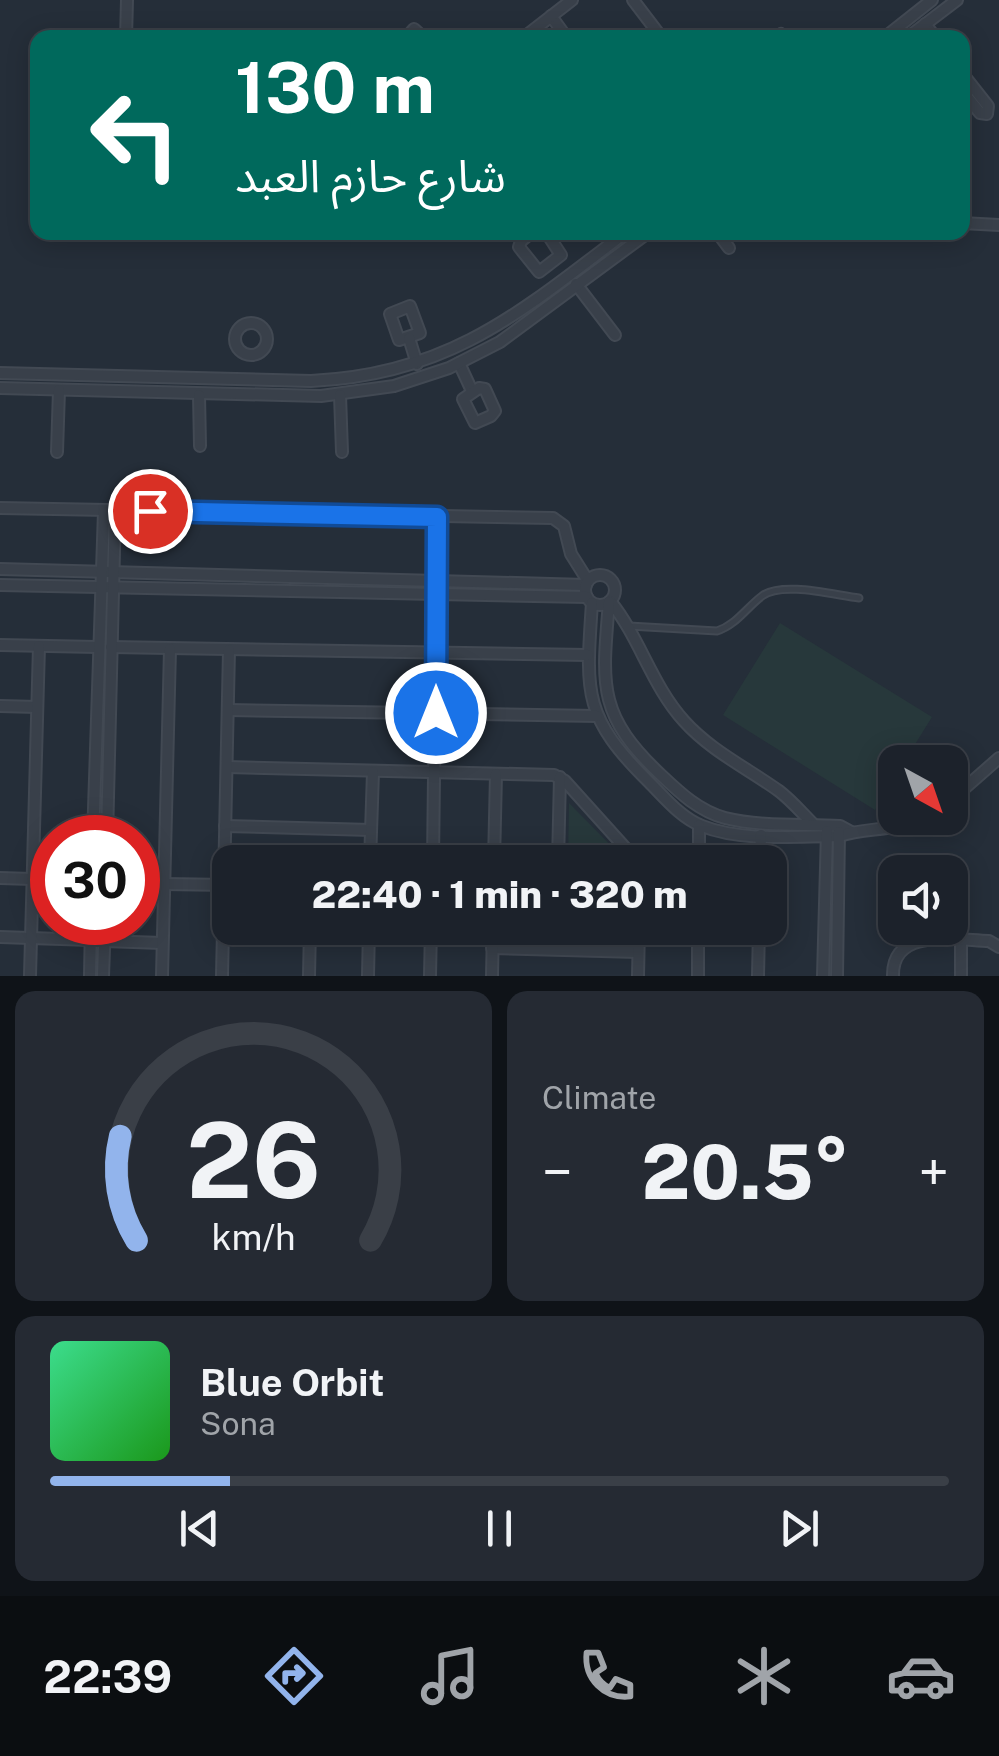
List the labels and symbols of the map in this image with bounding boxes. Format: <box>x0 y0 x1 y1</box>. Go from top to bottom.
pin <box>108 469 193 554</box>
position arrow <box>384 661 488 765</box>
north arrow <box>878 745 968 835</box>
speed limit sign: 30 <box>30 815 160 945</box>

